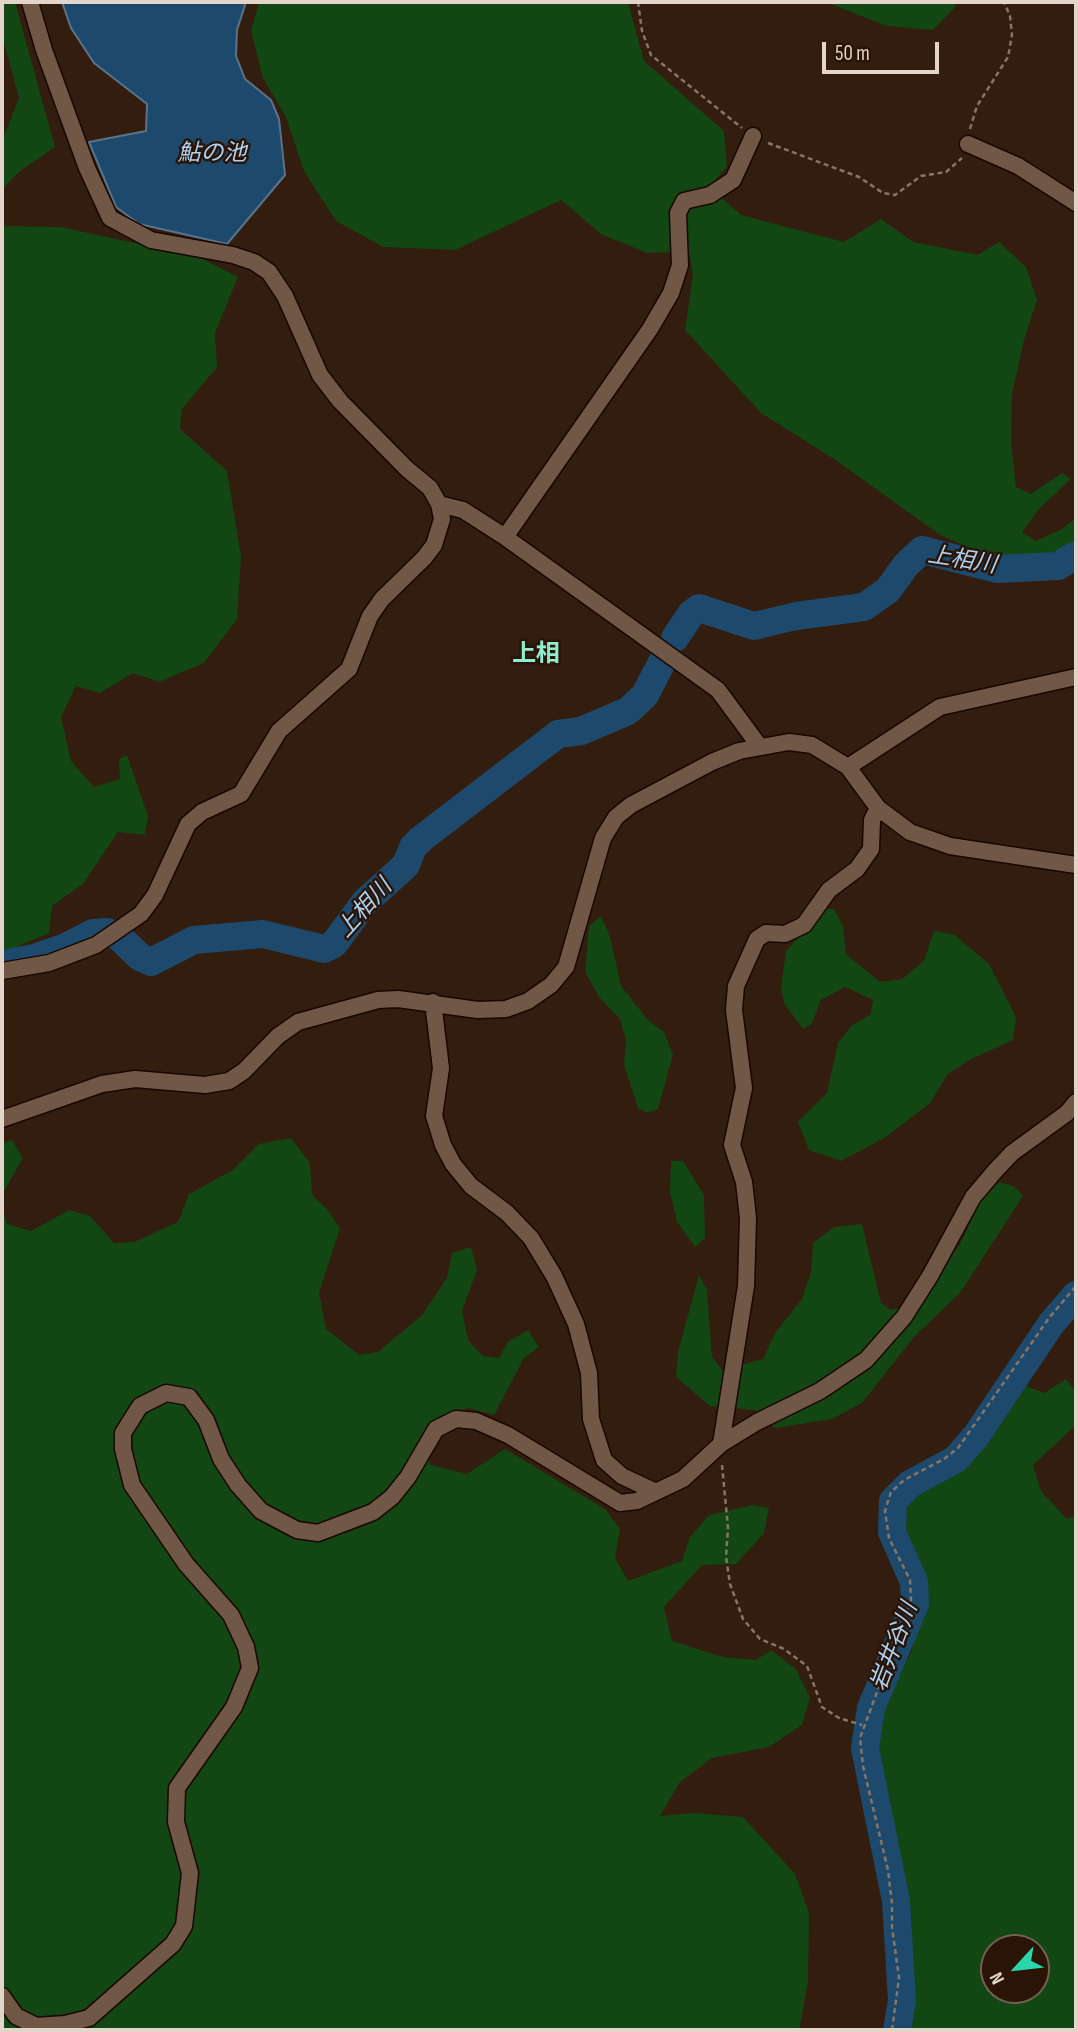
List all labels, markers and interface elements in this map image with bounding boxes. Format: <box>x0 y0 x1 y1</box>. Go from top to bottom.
scale bar <box>826 28 943 72</box>
text: 50 m <box>835 41 870 66</box>
water label: 鮎の池 <box>178 140 246 168</box>
water label: 上相川 <box>926 542 998 580</box>
district label: 上相 <box>512 641 560 669</box>
water label: 上相川 <box>332 874 398 944</box>
water label: 岩井谷川 <box>866 1599 924 1695</box>
north arrow <box>980 1934 1050 2004</box>
text: N <box>985 1968 1010 1988</box>

